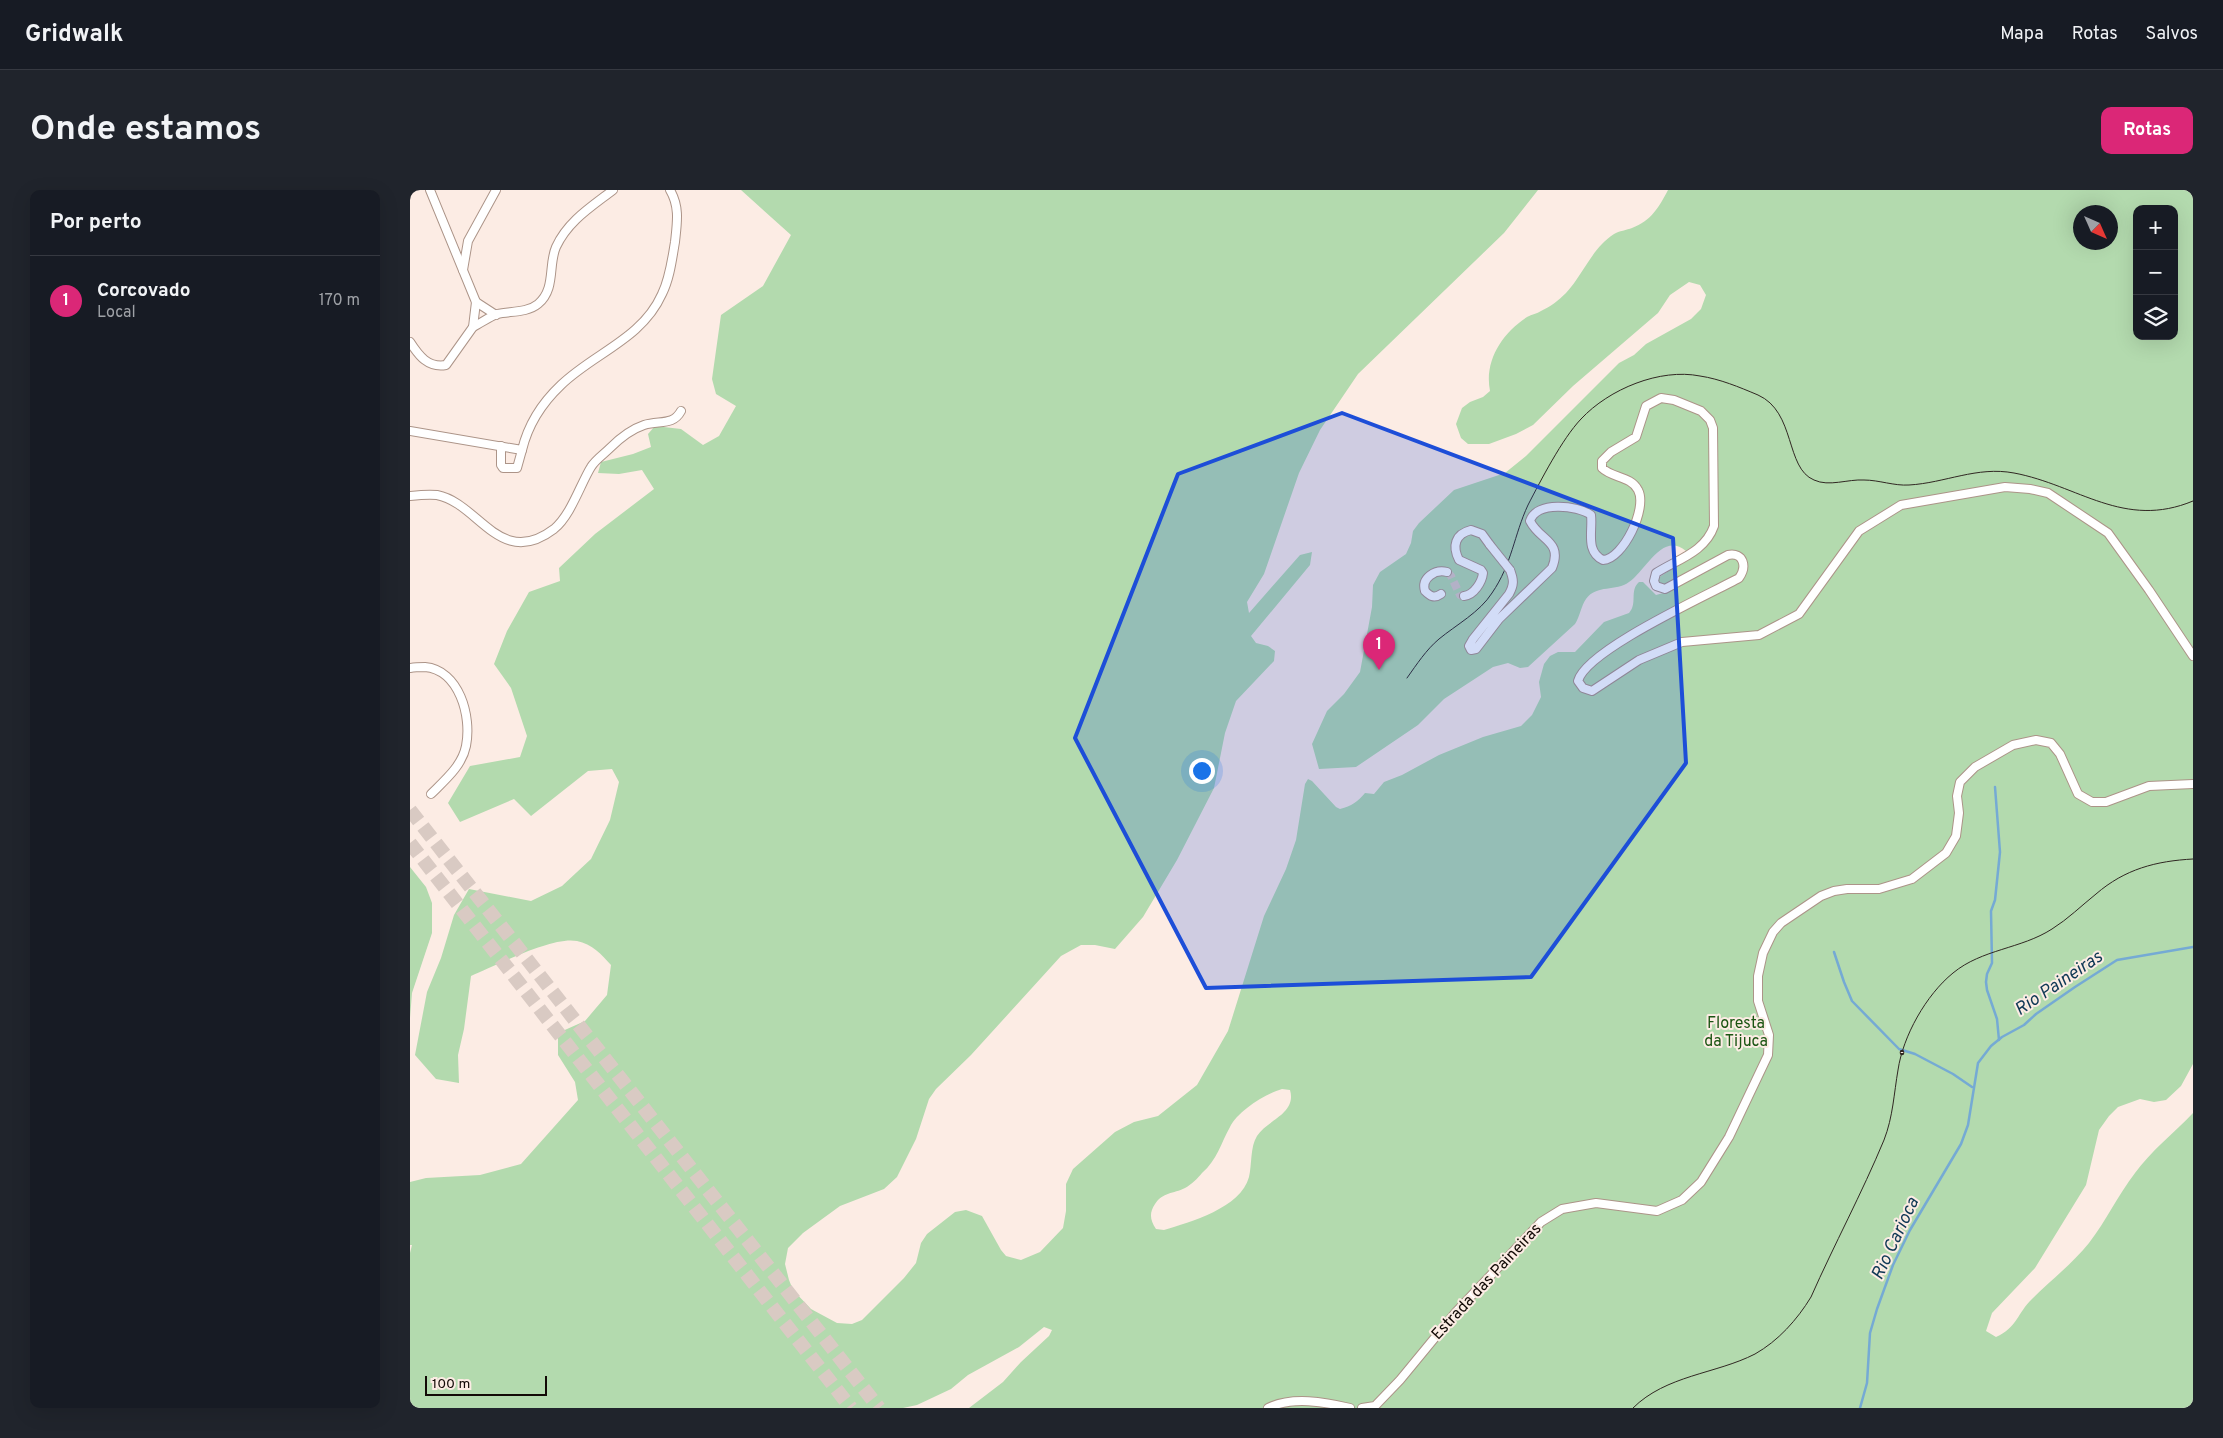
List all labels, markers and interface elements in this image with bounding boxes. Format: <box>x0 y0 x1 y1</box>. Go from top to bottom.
text: Gridwalk <box>25 20 123 50</box>
text: Mapa <box>2000 23 2044 46</box>
text: Rotas <box>2072 23 2118 46</box>
text: Salvos <box>2146 23 2198 46</box>
button: Rotas <box>2101 107 2193 154</box>
text: Onde estamos <box>30 108 261 152</box>
north arrow <box>2073 205 2118 250</box>
map controls <box>2133 205 2178 340</box>
button: + <box>2133 205 2178 250</box>
text: Por perto <box>50 209 142 236</box>
button: − <box>2133 250 2178 295</box>
text: Corcovado <box>97 279 190 303</box>
text: 1 <box>63 291 69 311</box>
text: 170 m <box>319 291 360 311</box>
button: layers <box>2133 295 2178 340</box>
text: Local <box>97 303 136 323</box>
pin: 1 <box>1363 629 1395 670</box>
your location <box>1189 758 1215 784</box>
water label: Rio Paineiras <box>2011 946 2108 1022</box>
park label: Floresta da Tijuca <box>1704 1014 1768 1052</box>
water label: Rio Carioca <box>1867 1193 1925 1284</box>
street label: Estrada das Paineiras <box>1428 1219 1546 1345</box>
scale bar <box>425 1373 548 1396</box>
text: 100 m <box>432 1376 470 1393</box>

